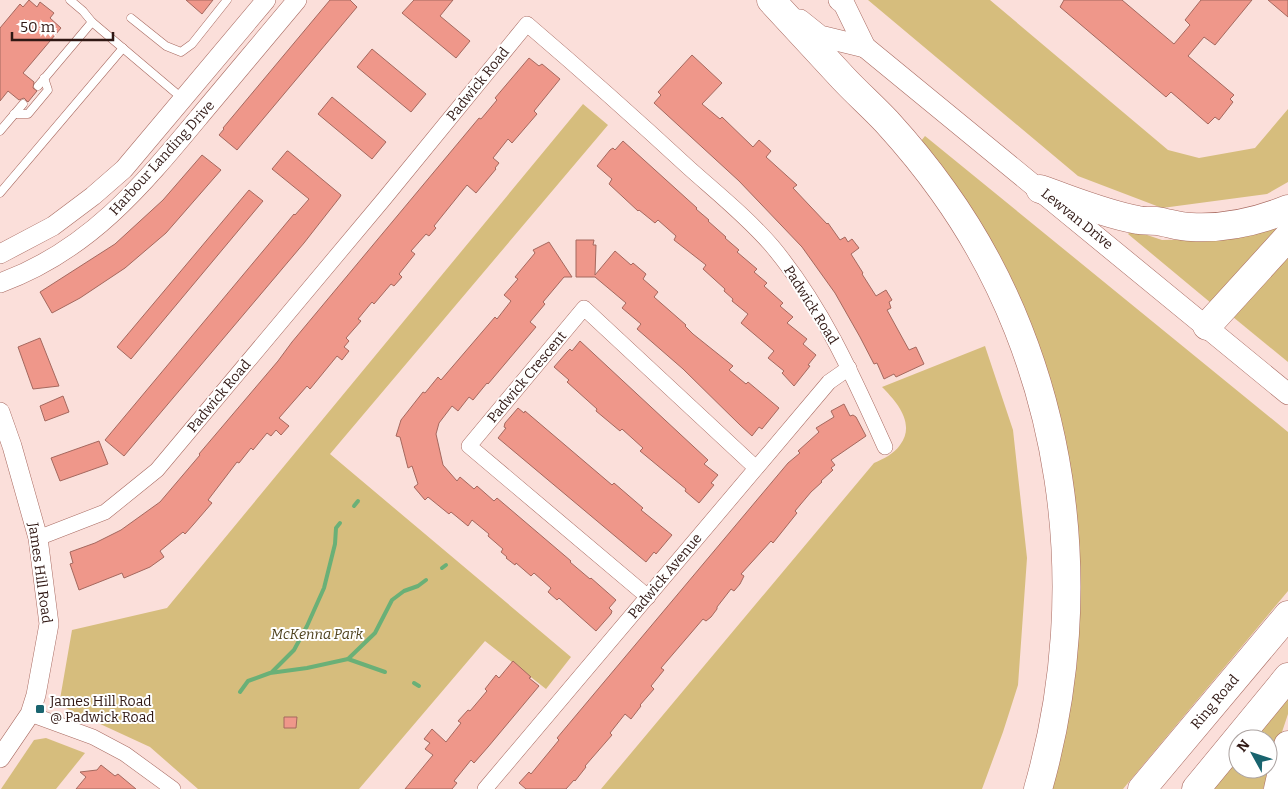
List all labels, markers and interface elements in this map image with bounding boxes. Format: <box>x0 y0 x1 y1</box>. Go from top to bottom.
scale bar <box>12 10 114 42</box>
text: 50 m <box>20 18 56 36</box>
street label: Padwick Road <box>443 44 513 124</box>
street label: Harbour Landing Drive <box>106 97 218 219</box>
street label: Lewvan Drive <box>1038 185 1116 253</box>
street label: Padwick Road <box>780 263 842 347</box>
street label: Padwick Crescent <box>484 328 570 426</box>
street label: Padwick Road <box>184 356 254 436</box>
street label: James Hill Road <box>24 521 55 624</box>
street label: Padwick Avenue <box>624 530 706 622</box>
park label: McKenna Park <box>271 626 363 643</box>
street label: Ring Road <box>1187 671 1243 733</box>
place label: James Hill Road @ Padwick Road <box>49 693 155 726</box>
marker: James Hill Road @ Padwick Road <box>34 703 46 715</box>
north arrow <box>1228 729 1278 779</box>
text: N <box>1233 736 1254 756</box>

